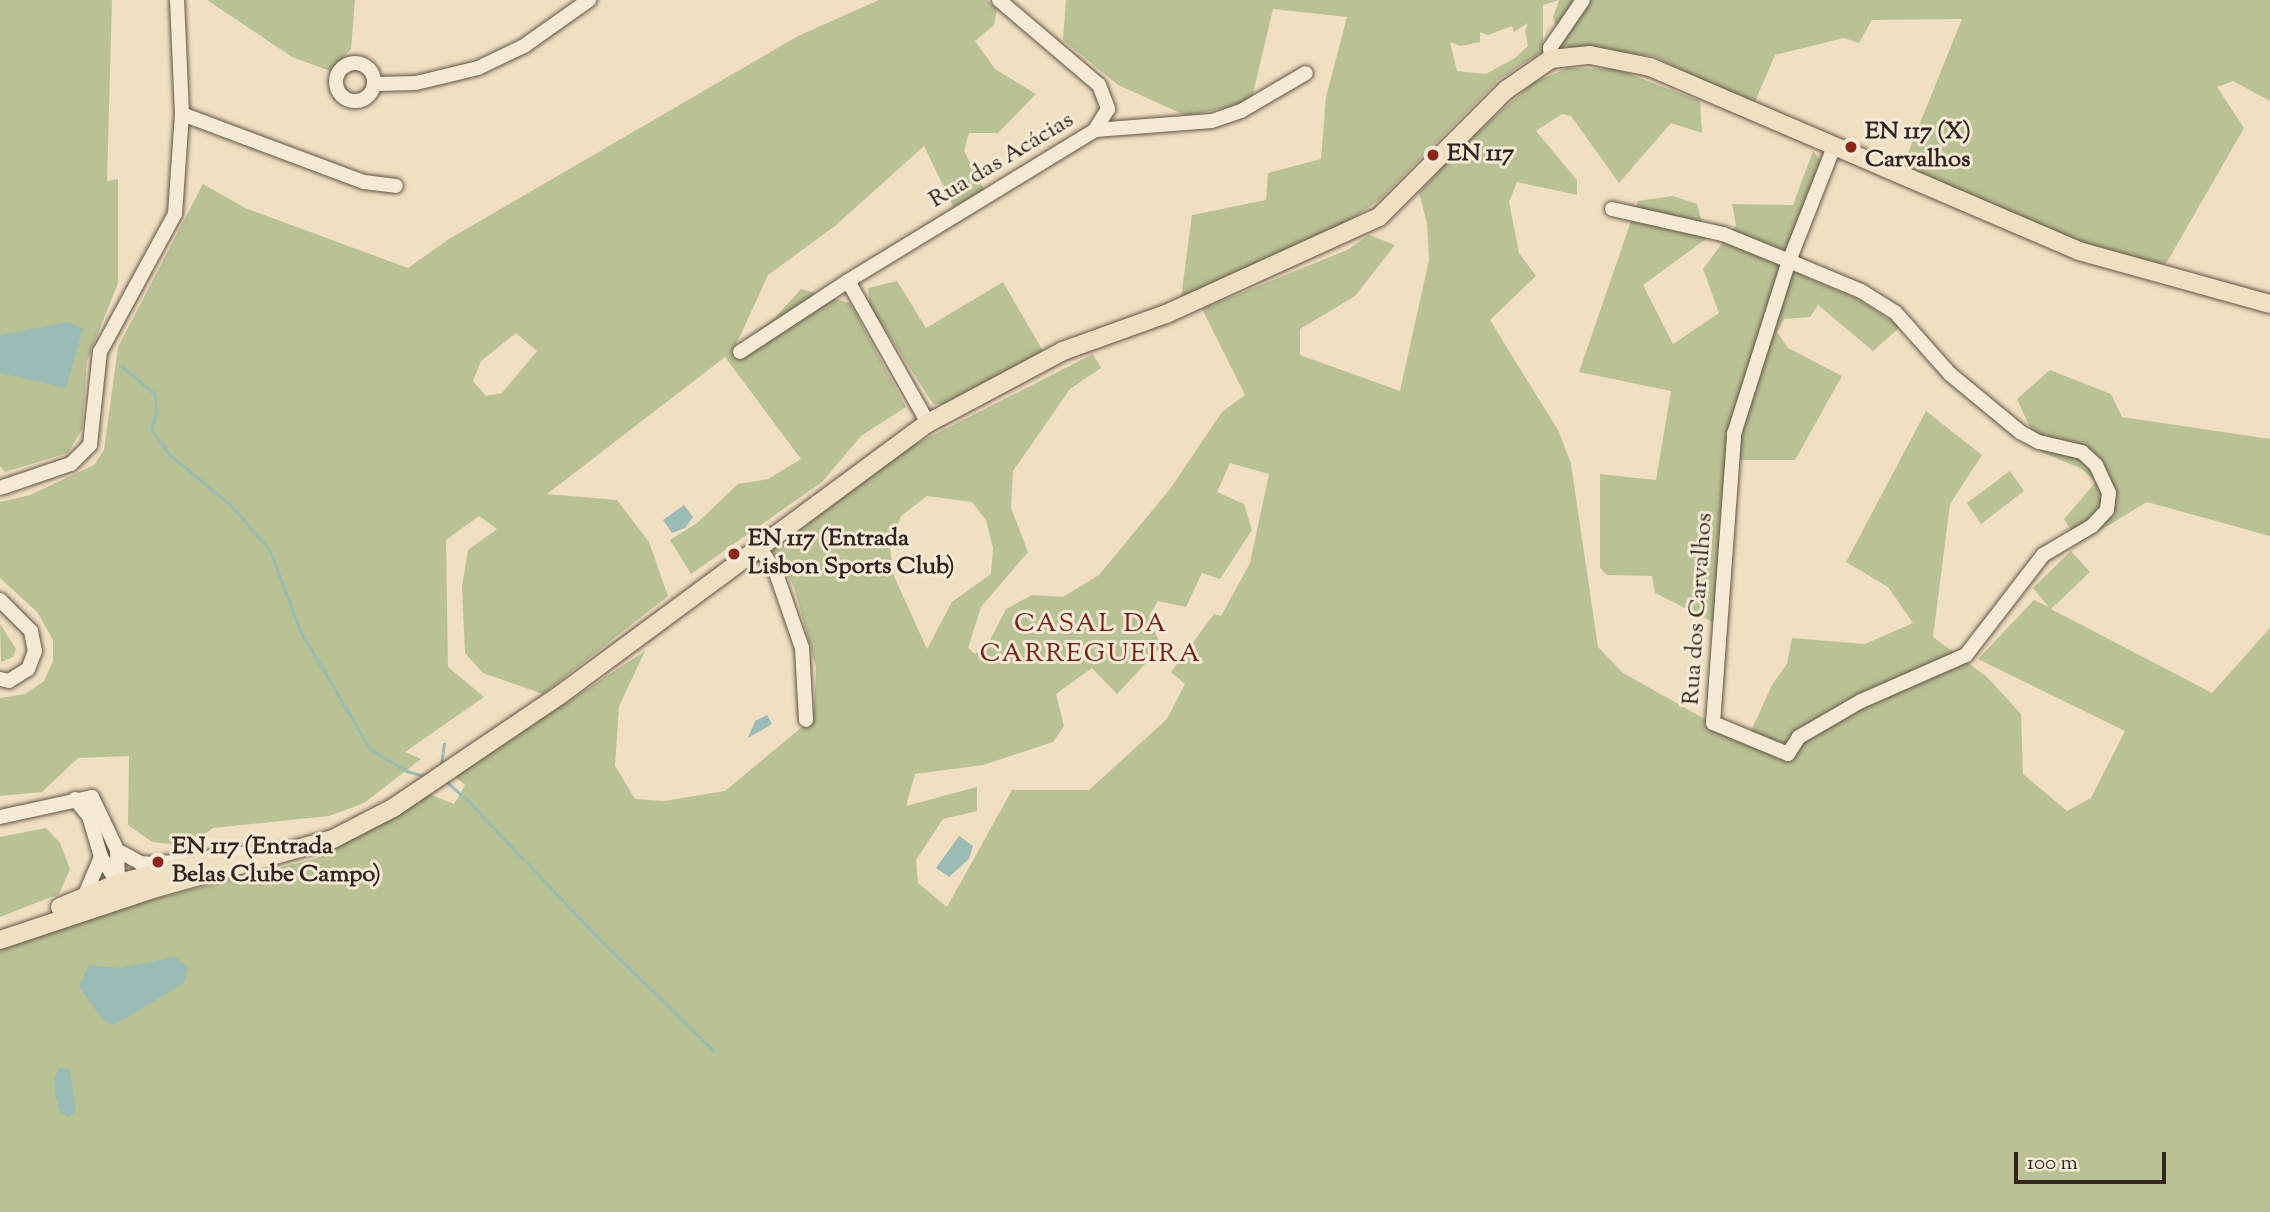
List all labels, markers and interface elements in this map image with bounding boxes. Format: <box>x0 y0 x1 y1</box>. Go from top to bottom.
street label: Rua das Acácias <box>924 106 1080 216</box>
place label: EN 117 (X) Carvalhos <box>1865 119 1971 175</box>
marker: EN 117 (X) Carvalhos <box>1843 139 1859 155</box>
place label: EN 117 <box>1447 141 1514 169</box>
marker: EN 117 <box>1425 147 1441 163</box>
street label: Rua dos Carvalhos <box>1678 512 1720 706</box>
place label: EN 117 (Entrada Lisbon Sports Club) <box>748 526 955 582</box>
marker: EN 117 (Entrada Lisbon Sports Club) <box>726 546 742 562</box>
district label: CASAL DA CARREGUEIRA <box>981 609 1201 670</box>
place label: EN 117 (Entrada Belas Clube Campo) <box>172 834 381 890</box>
marker: EN 117 (Entrada Belas Clube Campo) <box>150 854 166 870</box>
scale bar <box>2018 1138 2170 1182</box>
text: 100 m <box>2027 1149 2078 1179</box>

